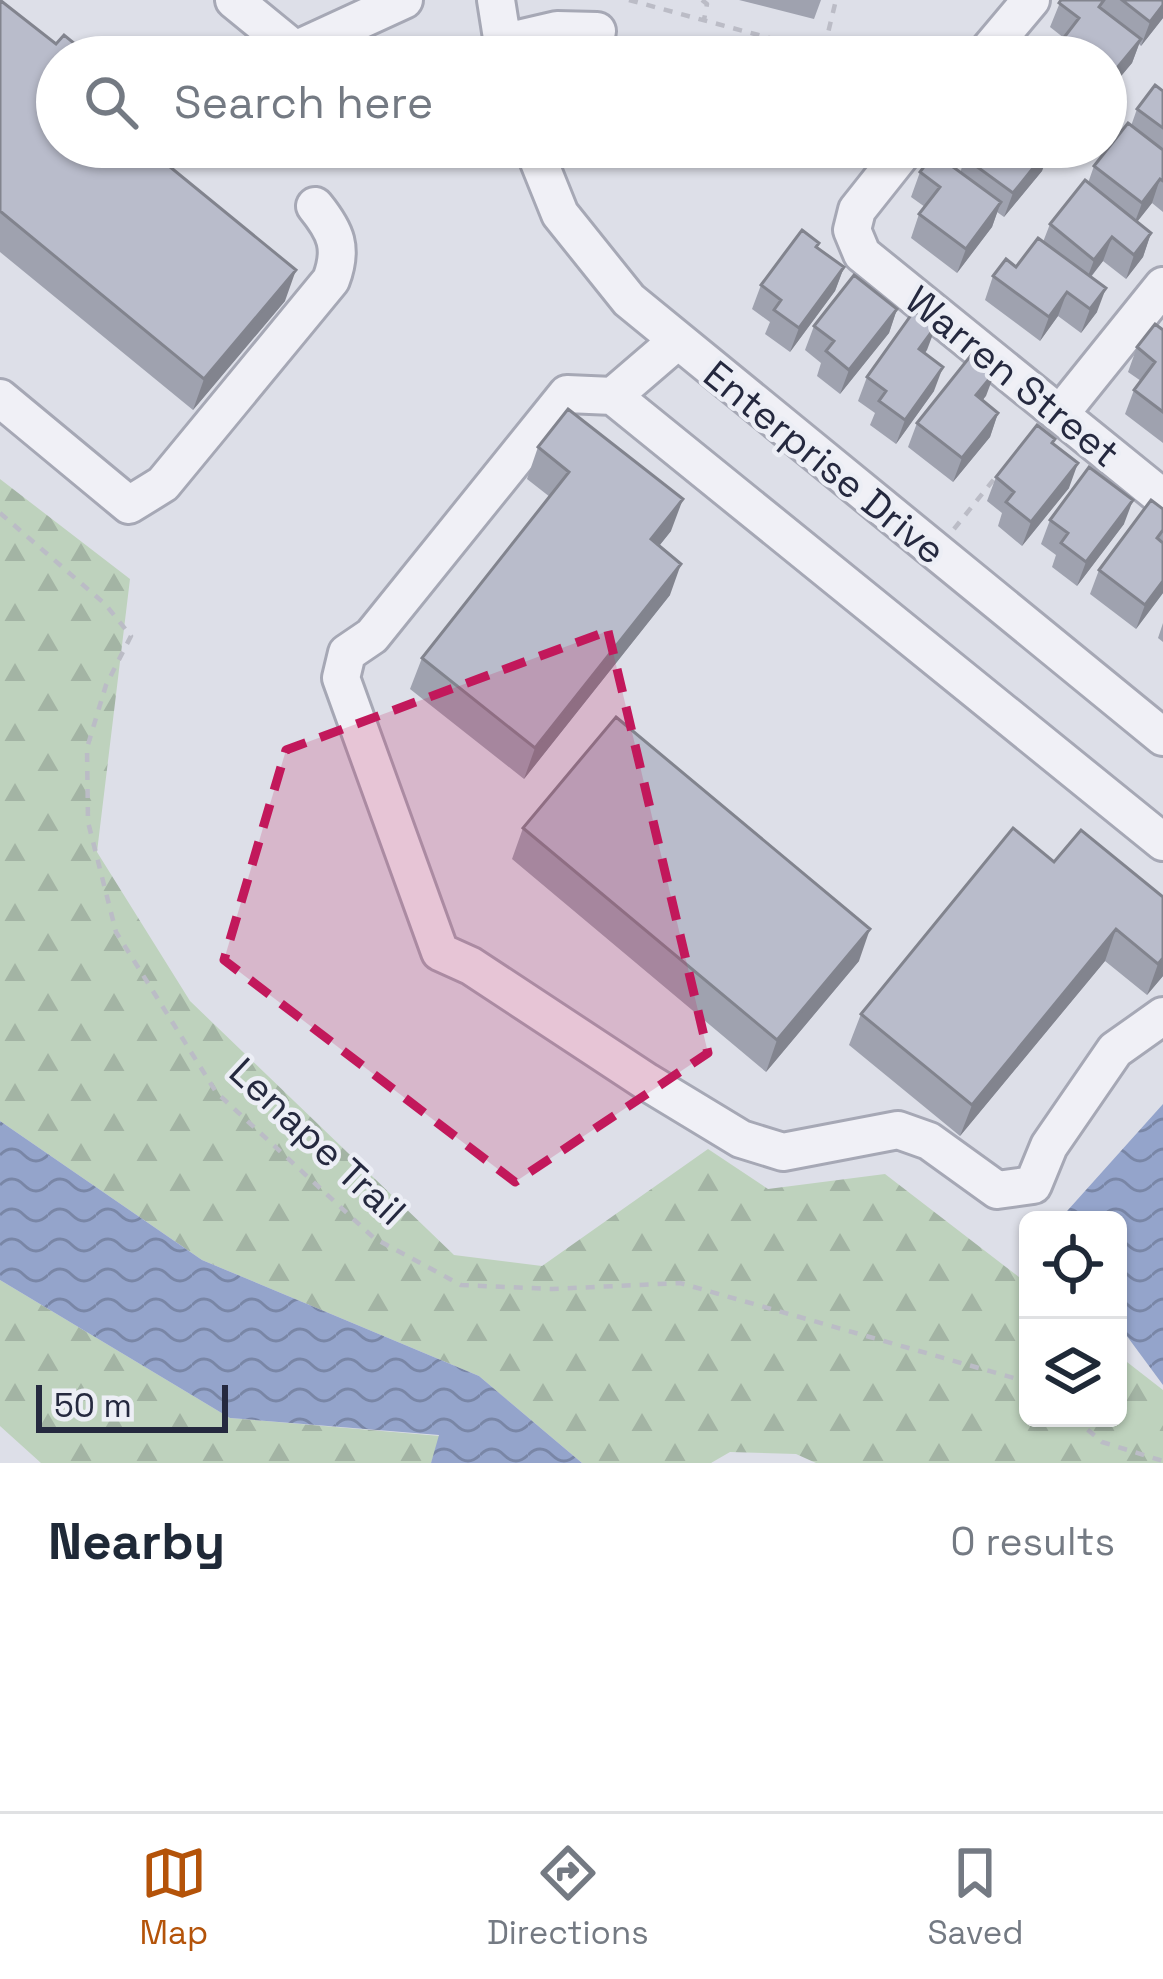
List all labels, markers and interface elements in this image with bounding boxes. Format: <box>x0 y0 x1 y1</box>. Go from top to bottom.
search box <box>36 36 1127 168</box>
icon: search <box>78 69 144 135</box>
text: Search here <box>174 74 433 131</box>
street label: Warren Street <box>896 275 1130 478</box>
street label: Enterprise Drive <box>694 350 955 575</box>
street label: Lenape Trail <box>219 1047 416 1235</box>
map controls <box>1019 1211 1127 1427</box>
button: locate <box>1019 1211 1127 1319</box>
button: layers <box>1019 1319 1127 1427</box>
scale bar <box>36 1379 228 1432</box>
text: 50 m <box>54 1385 132 1427</box>
text: Nearby <box>48 1509 225 1574</box>
text: 0 results <box>950 1517 1115 1566</box>
tab: Map <box>139 1840 208 1954</box>
tab: Directions <box>487 1840 649 1954</box>
tab: Saved <box>927 1840 1024 1954</box>

